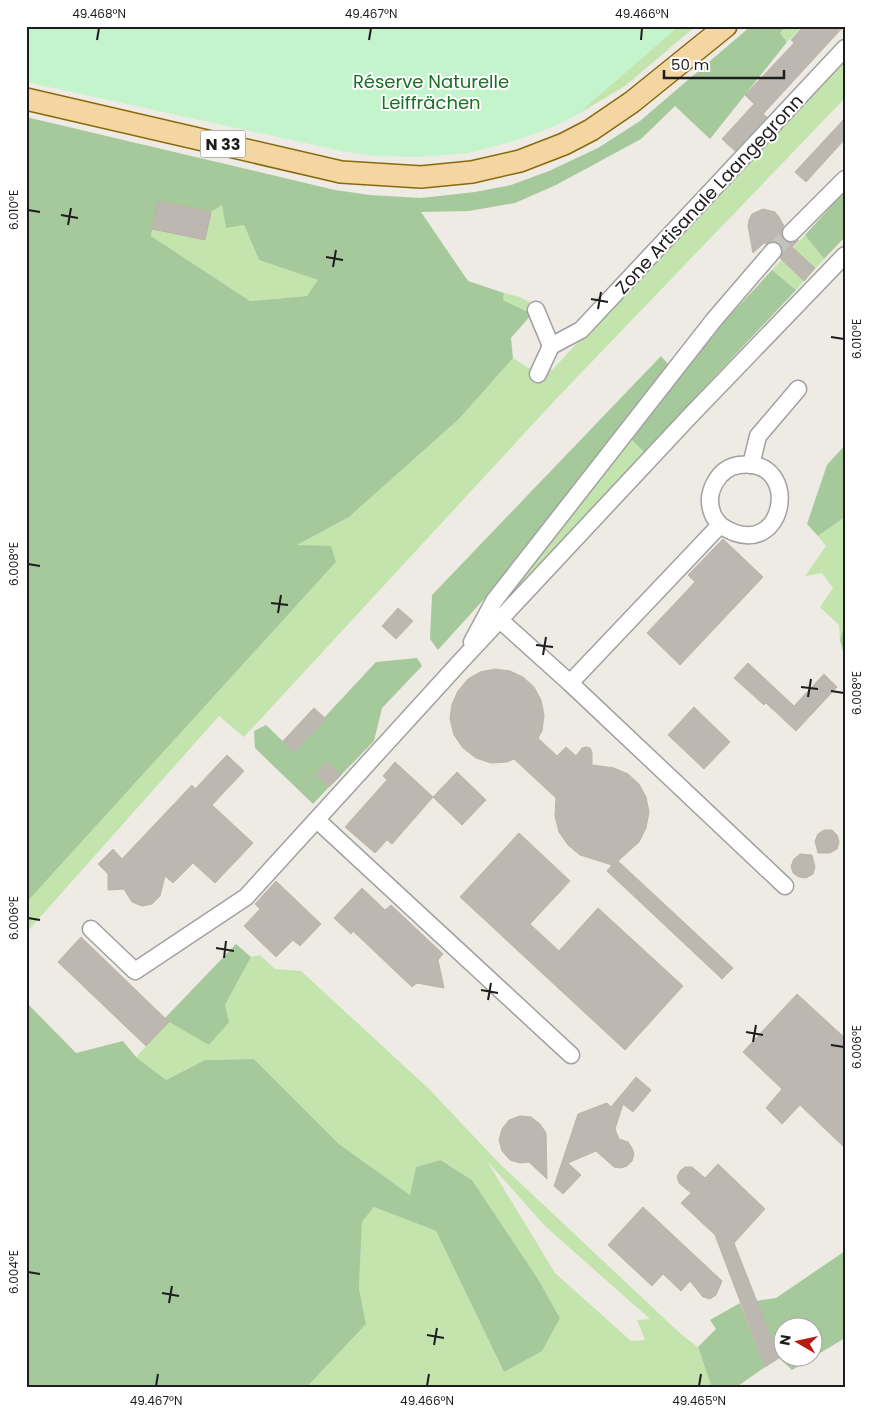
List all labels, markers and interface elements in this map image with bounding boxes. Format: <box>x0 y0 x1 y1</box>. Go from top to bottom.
text: 49.468°N <box>72 5 126 22</box>
text: 49.467°N <box>345 5 397 22</box>
text: 49.466°N <box>615 5 669 22</box>
scale bar <box>664 48 784 80</box>
text: 50 m <box>671 54 709 75</box>
park label: Réserve Naturelle Leiffrächen <box>353 69 509 115</box>
street label: Zone Artisanale Laangegronn <box>610 89 808 299</box>
road number: N 33 <box>200 130 246 158</box>
text: 6.010°E <box>5 190 22 230</box>
text: 6.010°E <box>848 319 865 359</box>
text: 6.008°E <box>5 542 22 586</box>
text: 6.008°E <box>848 671 865 715</box>
text: 6.006°E <box>5 896 22 940</box>
text: 6.006°E <box>848 1025 865 1069</box>
text: 6.004°E <box>5 1250 22 1294</box>
north arrow <box>774 1316 824 1366</box>
text: N <box>774 1333 796 1347</box>
text: 49.467°N <box>130 1392 182 1409</box>
text: 49.466°N <box>400 1392 454 1409</box>
text: 49.465°N <box>672 1392 726 1409</box>

